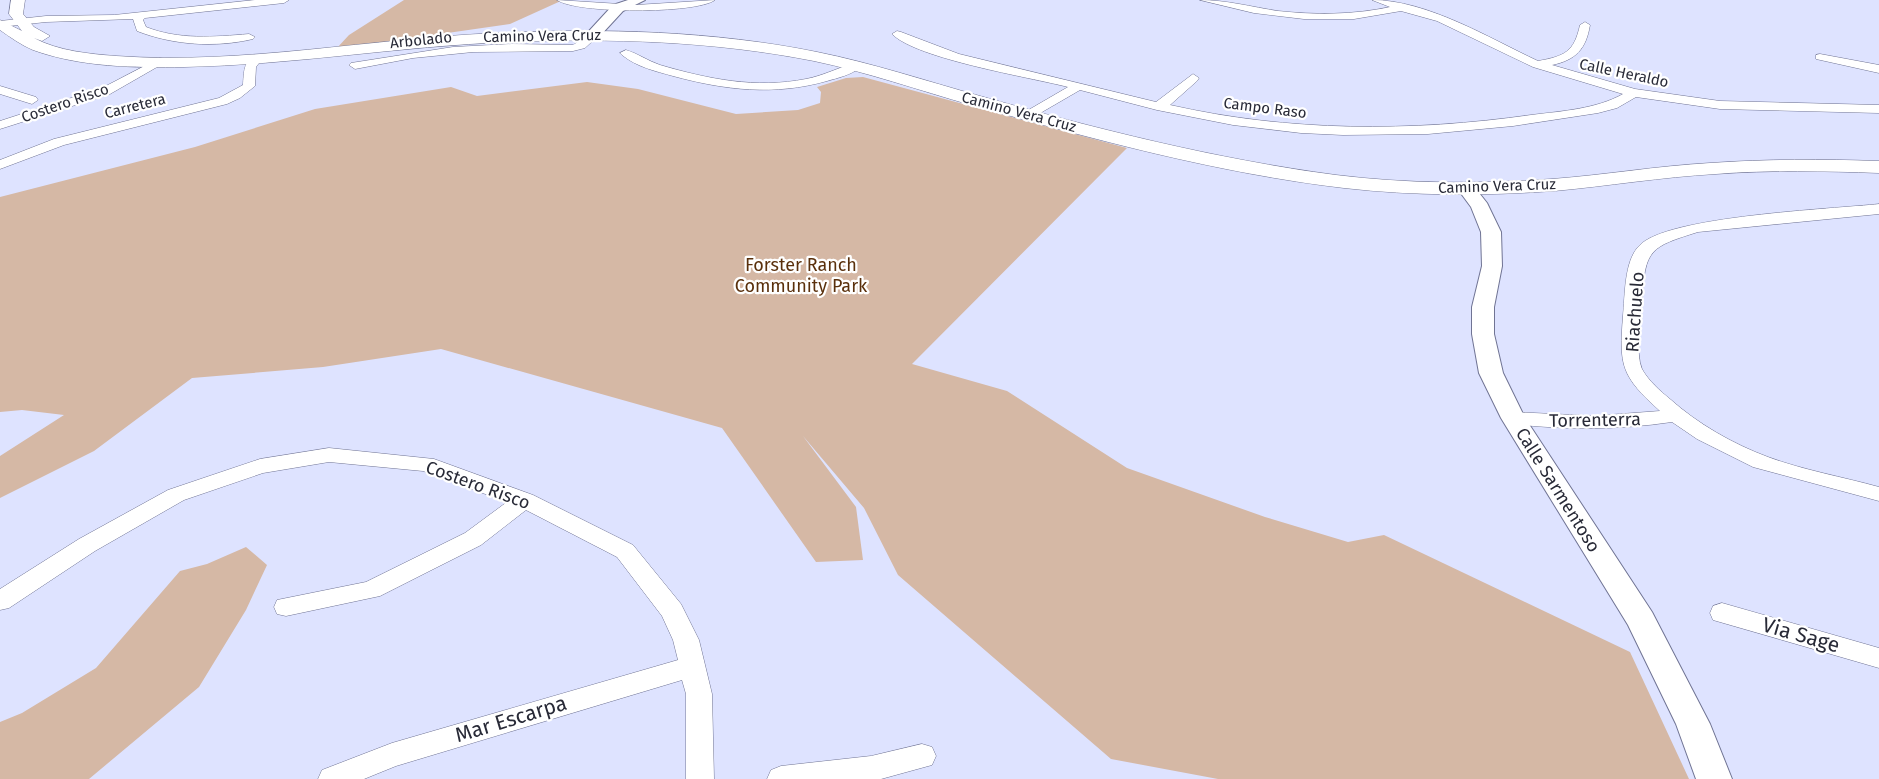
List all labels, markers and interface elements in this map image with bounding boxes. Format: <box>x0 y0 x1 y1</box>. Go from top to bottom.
street label: Camino Vera Cruz <box>483 26 601 46</box>
street label: Arbolado <box>389 28 453 52</box>
street label: Calle Heraldo <box>1578 55 1670 91</box>
street label: Costero Risco <box>19 80 111 126</box>
street label: Camino Vera Cruz <box>960 88 1079 136</box>
street label: Carretera <box>102 90 168 122</box>
street label: Campo Raso <box>1222 94 1308 122</box>
street label: Camino Vera Cruz <box>1438 175 1557 197</box>
park label: Forster Ranch Community Park <box>735 254 868 297</box>
street label: Riachuelo <box>1621 271 1649 353</box>
street label: Torrenterra <box>1549 408 1641 432</box>
street label: Calle Sarmentoso <box>1511 424 1605 556</box>
street label: Costero Risco <box>423 456 533 514</box>
street label: Via Sage <box>1759 612 1843 658</box>
street label: Mar Escarpa <box>452 690 570 748</box>

